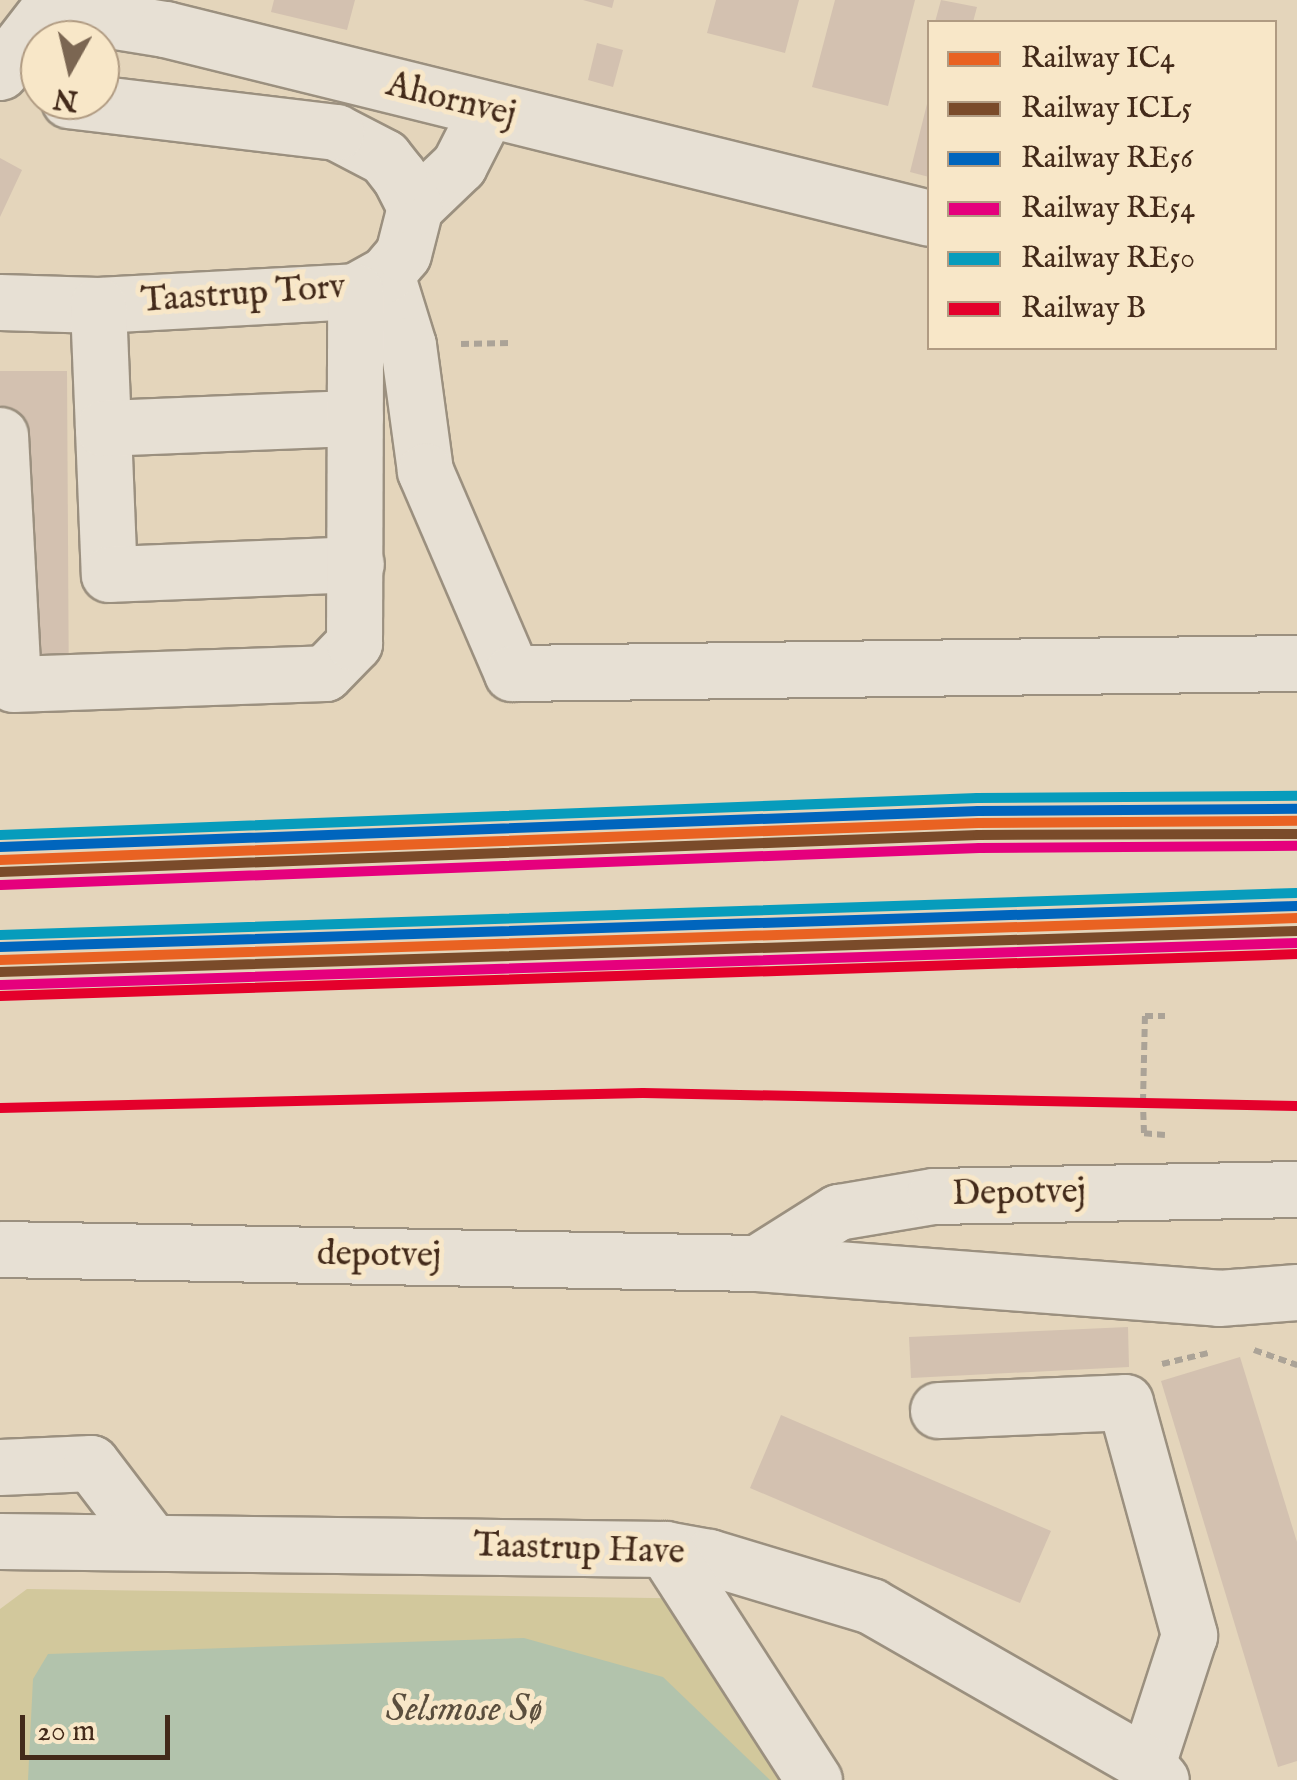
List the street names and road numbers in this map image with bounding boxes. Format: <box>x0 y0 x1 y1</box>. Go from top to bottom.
street label: Ahornvej <box>382 65 520 137</box>
street label: Taastrup Torv <box>140 267 346 323</box>
street label: Depotvej <box>952 1172 1086 1216</box>
street label: depotvej <box>316 1234 442 1278</box>
street label: Taastrup Have <box>473 1525 685 1575</box>

